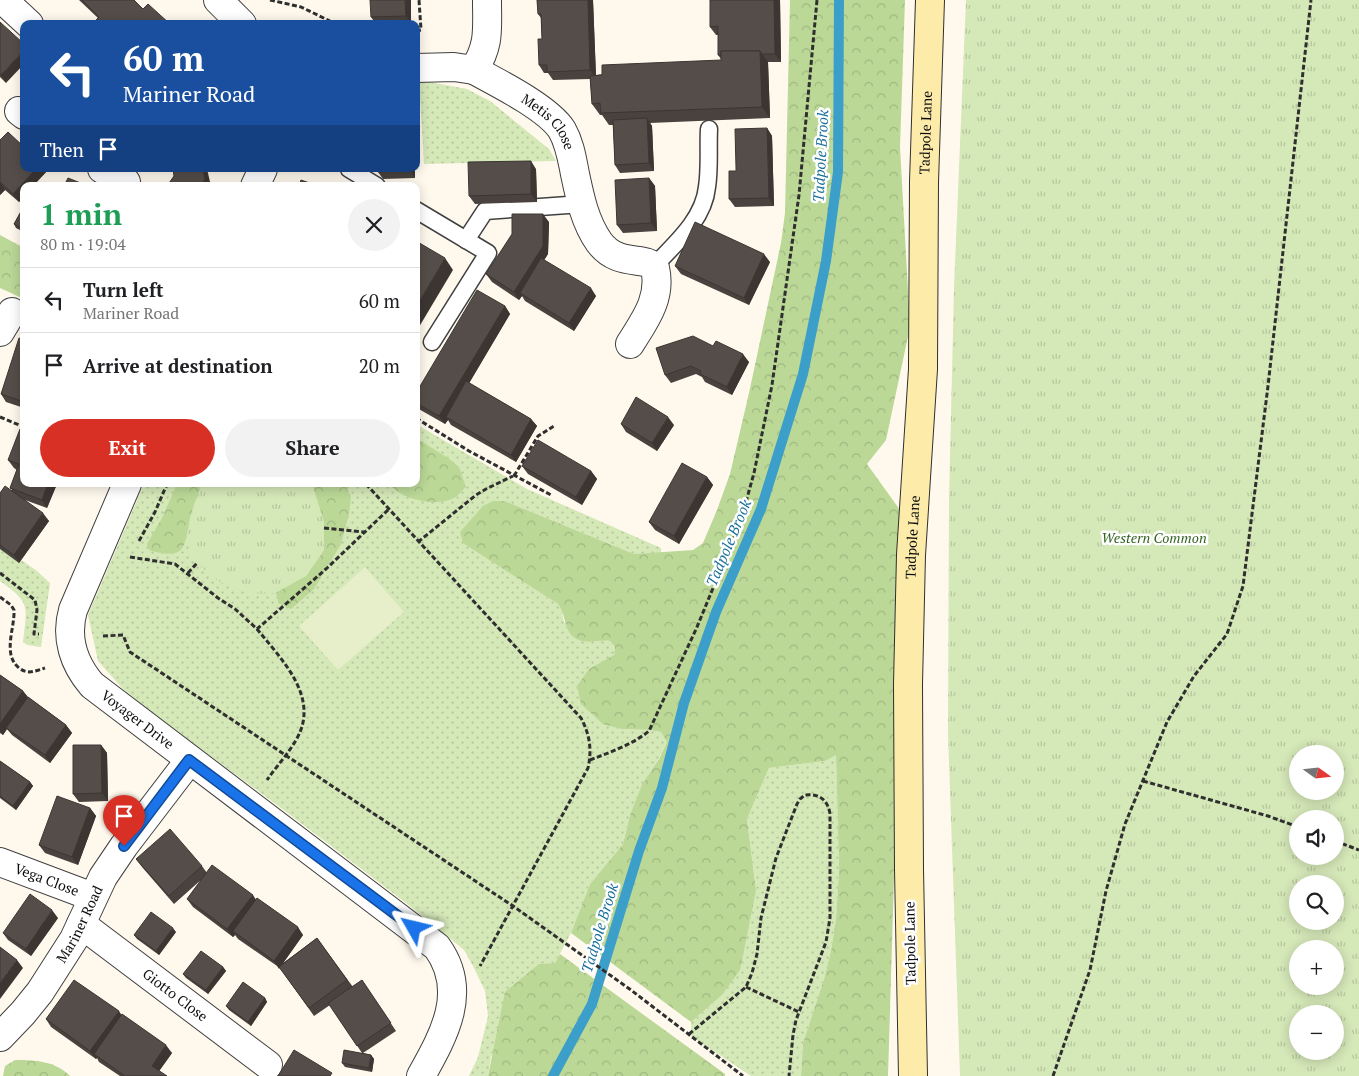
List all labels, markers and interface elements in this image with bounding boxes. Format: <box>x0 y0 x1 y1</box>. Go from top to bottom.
text: 60 m <box>123 35 204 81</box>
icon: left <box>40 40 105 105</box>
text: Mariner Road <box>123 79 255 108</box>
street label: Metis Close <box>518 89 579 152</box>
street label: Tadpole Lane <box>914 90 936 175</box>
water label: Tadpole Brook <box>808 109 832 203</box>
icon: arrive <box>94 135 122 163</box>
text: Then <box>40 137 84 162</box>
text: 1 min <box>40 194 122 234</box>
button: close <box>348 199 400 251</box>
text: 80 m · 19:04 <box>40 233 126 255</box>
text: Turn left <box>83 277 164 302</box>
icon: left <box>40 286 68 314</box>
text: 60 m <box>359 288 400 313</box>
text: Mariner Road <box>83 302 179 324</box>
icon: arrive <box>40 351 68 379</box>
text: Arrive at destination <box>83 353 272 378</box>
text: 20 m <box>359 353 400 378</box>
button: Exit <box>40 419 215 477</box>
button: Share <box>225 419 400 477</box>
water label: Tadpole Brook <box>701 495 756 589</box>
street label: Tadpole Lane <box>900 495 924 579</box>
park label: Western Common <box>1101 528 1207 547</box>
street label: Voyager Drive <box>98 685 178 753</box>
north arrow <box>1289 745 1344 800</box>
map controls <box>1289 745 1344 1060</box>
pin <box>103 795 145 846</box>
icon: arrive <box>110 802 138 830</box>
button: sound <box>1289 810 1344 865</box>
street label: Vega Close <box>12 858 82 900</box>
button: search <box>1289 875 1344 930</box>
water label: Tadpole Brook <box>576 880 622 975</box>
street label: Mariner Road <box>51 882 107 966</box>
position arrow <box>387 901 439 953</box>
street label: Tadpole Lane <box>899 901 920 985</box>
button: + <box>1289 940 1344 995</box>
street label: Giotto Close <box>139 964 212 1025</box>
button: − <box>1289 1005 1344 1060</box>

